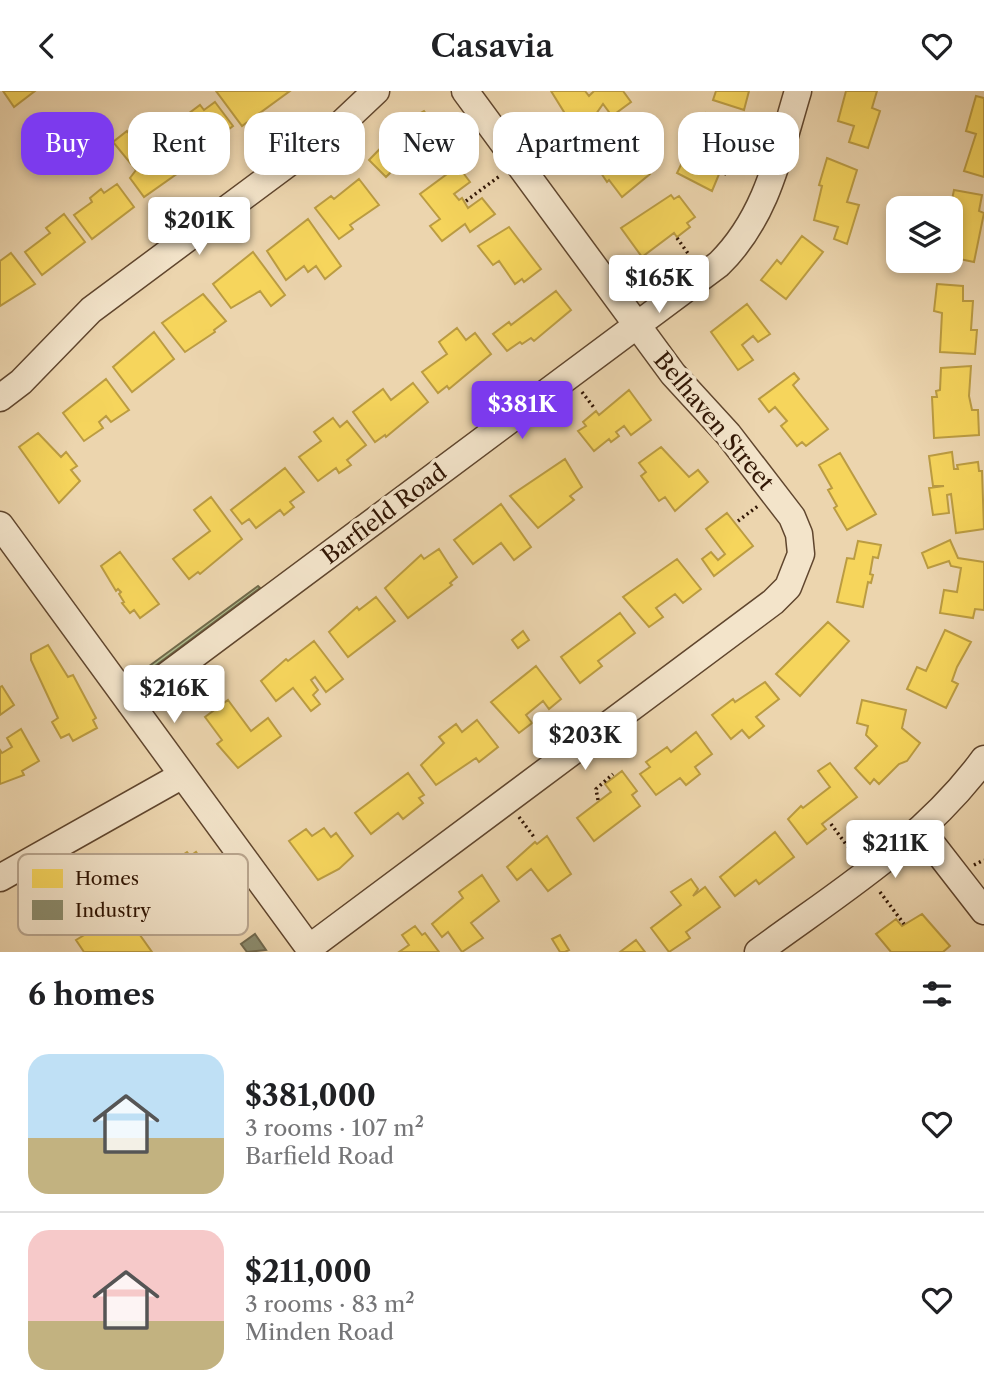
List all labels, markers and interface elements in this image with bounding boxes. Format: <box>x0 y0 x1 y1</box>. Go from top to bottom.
text: Casavia <box>431 26 553 65</box>
icon: back <box>28 27 66 65</box>
icon: heart <box>918 27 956 65</box>
chip: Buy <box>21 112 114 175</box>
chip: Rent <box>128 112 230 175</box>
chip: Filters <box>244 112 365 175</box>
chip: New <box>379 112 479 175</box>
chip: Apartment <box>493 112 664 175</box>
chip: House <box>678 112 799 175</box>
map controls <box>886 196 963 273</box>
button: layers <box>886 196 963 273</box>
pin: $201K <box>150 197 248 257</box>
text: $201K <box>164 206 234 234</box>
pin: $165K <box>610 255 708 315</box>
text: $165K <box>625 264 693 292</box>
street label: Belhaven Street <box>648 346 780 496</box>
pin: $381K <box>473 381 571 441</box>
text: $381K <box>488 390 556 418</box>
street label: Barfield Road <box>316 458 452 570</box>
pin: $216K <box>125 665 223 725</box>
text: $216K <box>140 674 208 702</box>
pin: $203K <box>536 713 634 772</box>
text: $203K <box>549 721 621 749</box>
pin: $211K <box>846 821 944 880</box>
text: $211K <box>862 829 928 857</box>
legend <box>18 854 248 935</box>
text: Homes <box>75 867 139 890</box>
text: Industry <box>75 899 151 922</box>
icon: filters <box>918 975 956 1013</box>
text: 6 homes <box>28 976 155 1013</box>
text: $381,000 <box>245 1077 376 1114</box>
icon: home <box>84 1082 168 1166</box>
icon: heart <box>918 1105 956 1143</box>
text: 3 rooms · 107 m² <box>245 1114 424 1142</box>
text: Barfield Road <box>245 1142 394 1170</box>
text: $211,000 <box>245 1253 372 1290</box>
icon: home <box>84 1258 168 1342</box>
icon: heart <box>918 1281 956 1319</box>
text: 3 rooms · 83 m² <box>245 1290 415 1318</box>
text: Minden Road <box>245 1318 394 1346</box>

